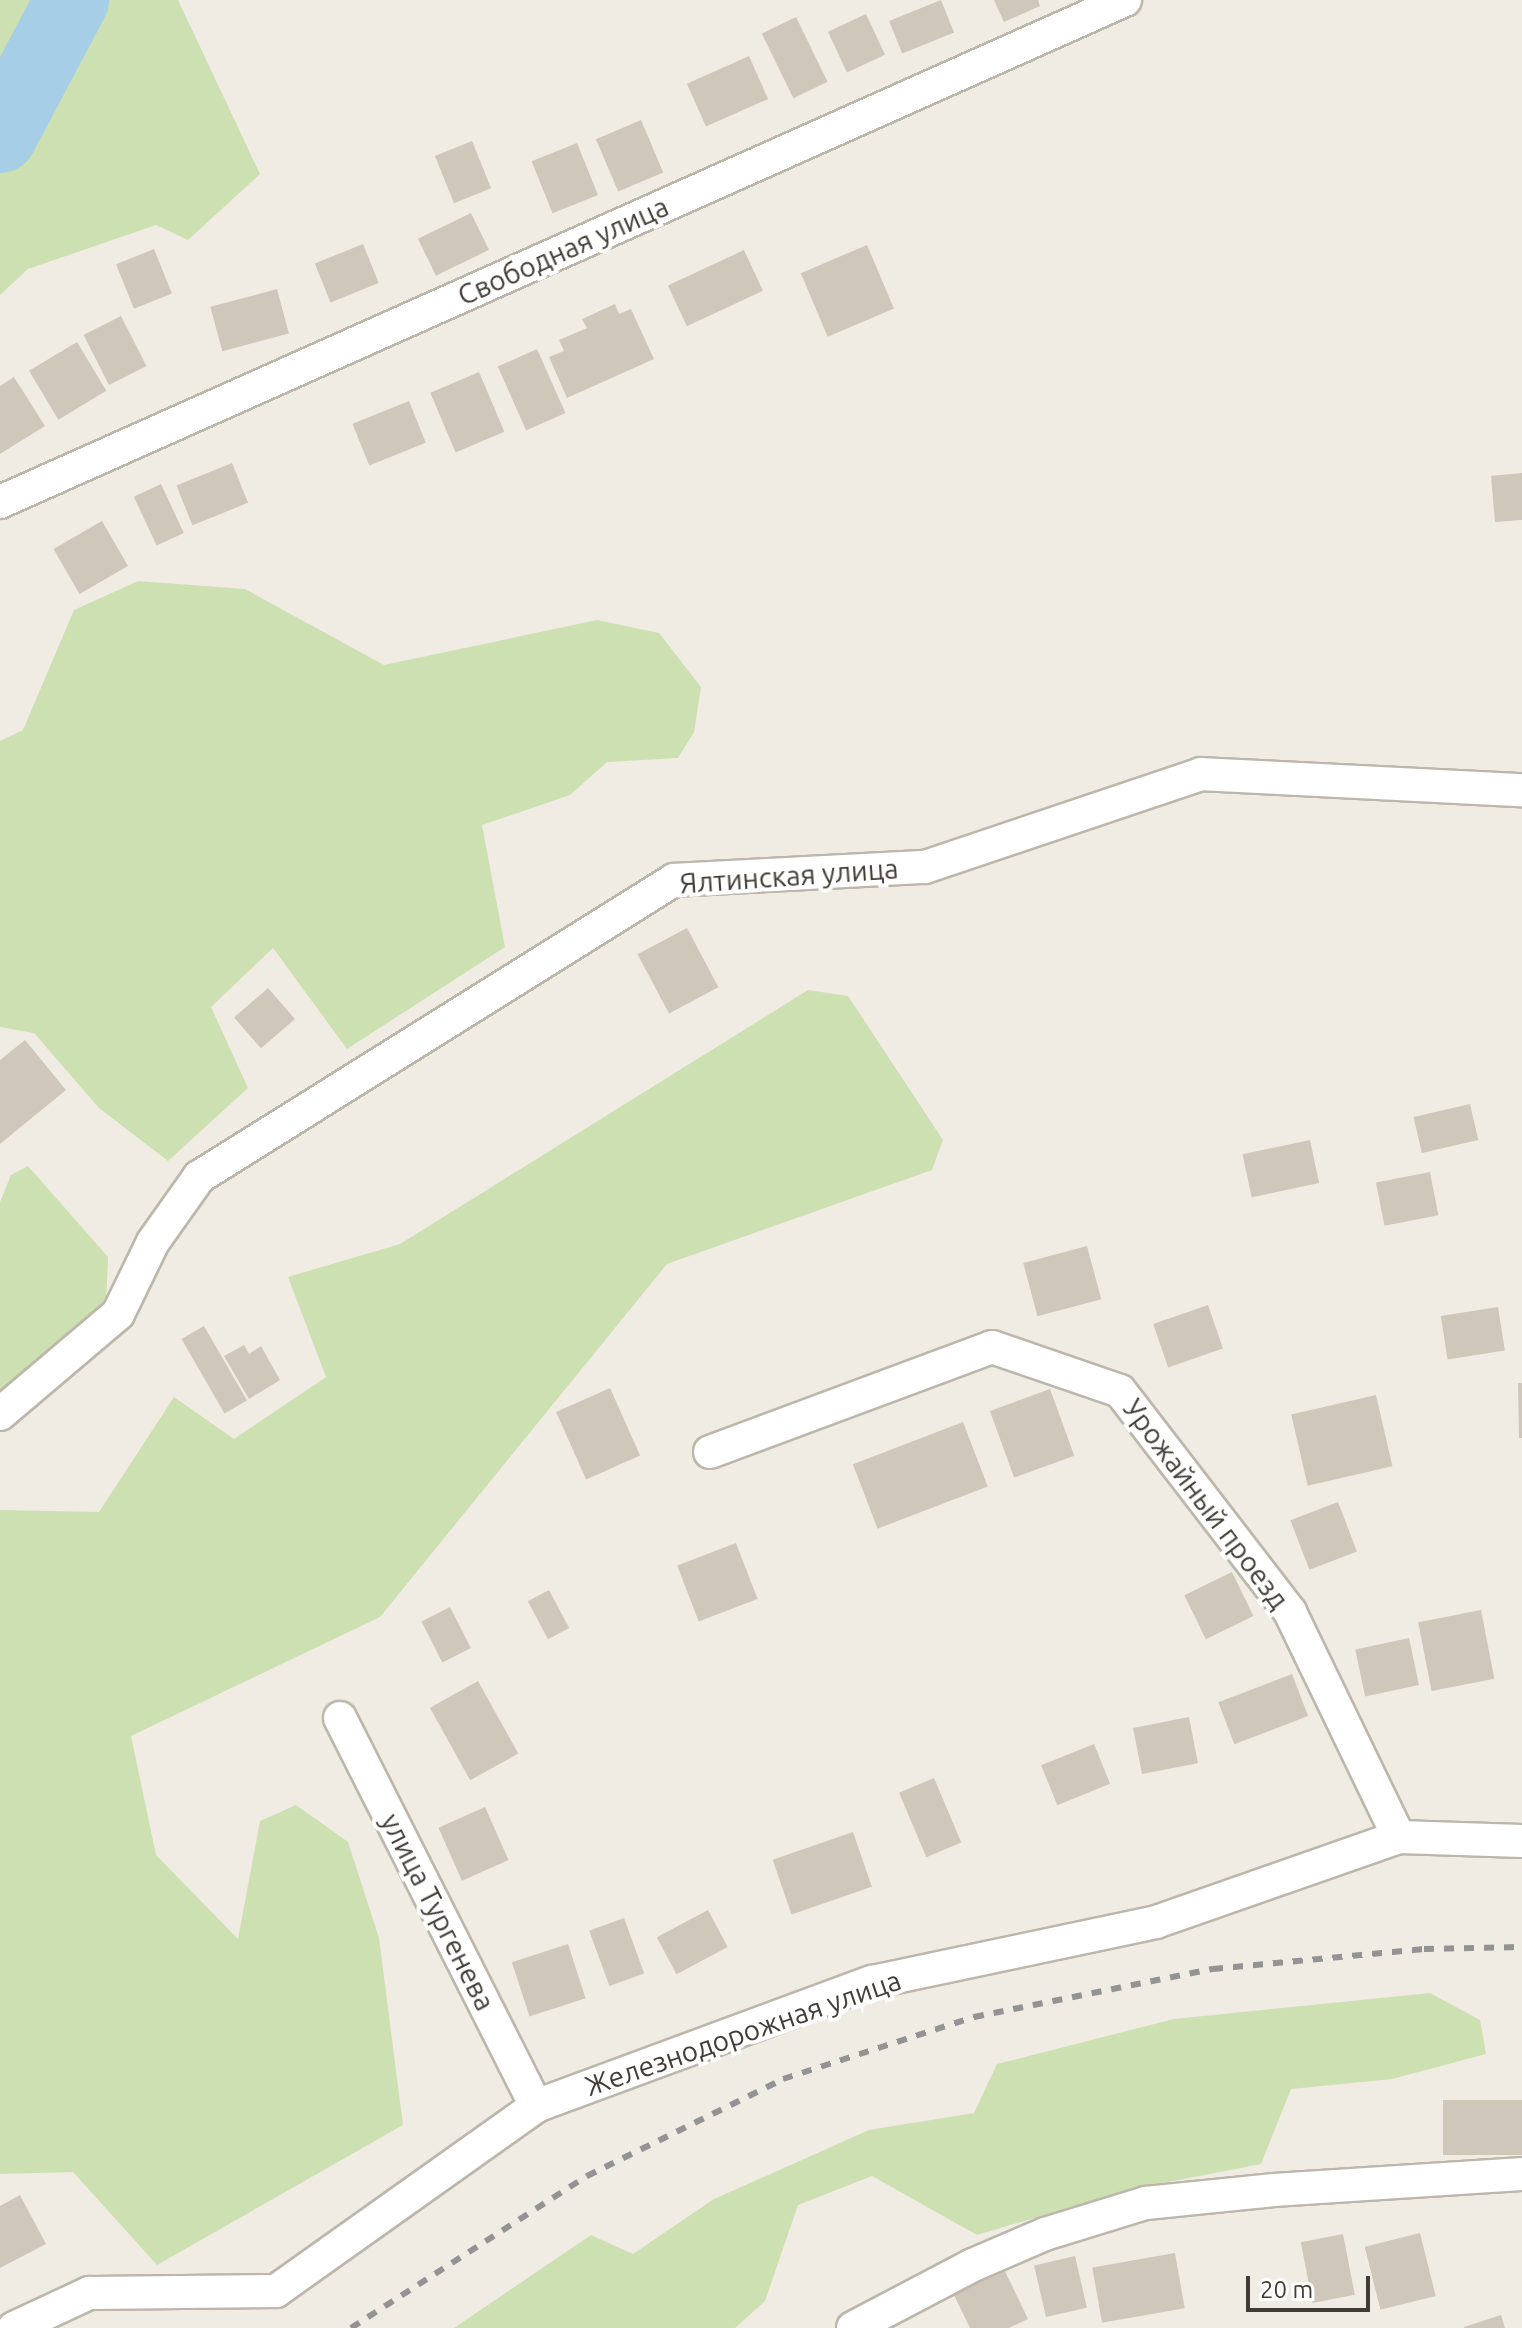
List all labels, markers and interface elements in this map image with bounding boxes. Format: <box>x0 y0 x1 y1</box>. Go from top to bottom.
street label: Свободная улица <box>452 189 674 313</box>
street label: Ялтинская улица <box>679 852 899 900</box>
street label: Урожайный проезд <box>1116 1393 1296 1615</box>
street label: улица Тургенева <box>374 1808 502 2016</box>
street label: Железнодорожная улица <box>581 1963 905 2103</box>
scale bar <box>1250 2260 1374 2310</box>
text: 20 m <box>1260 2276 1313 2303</box>

